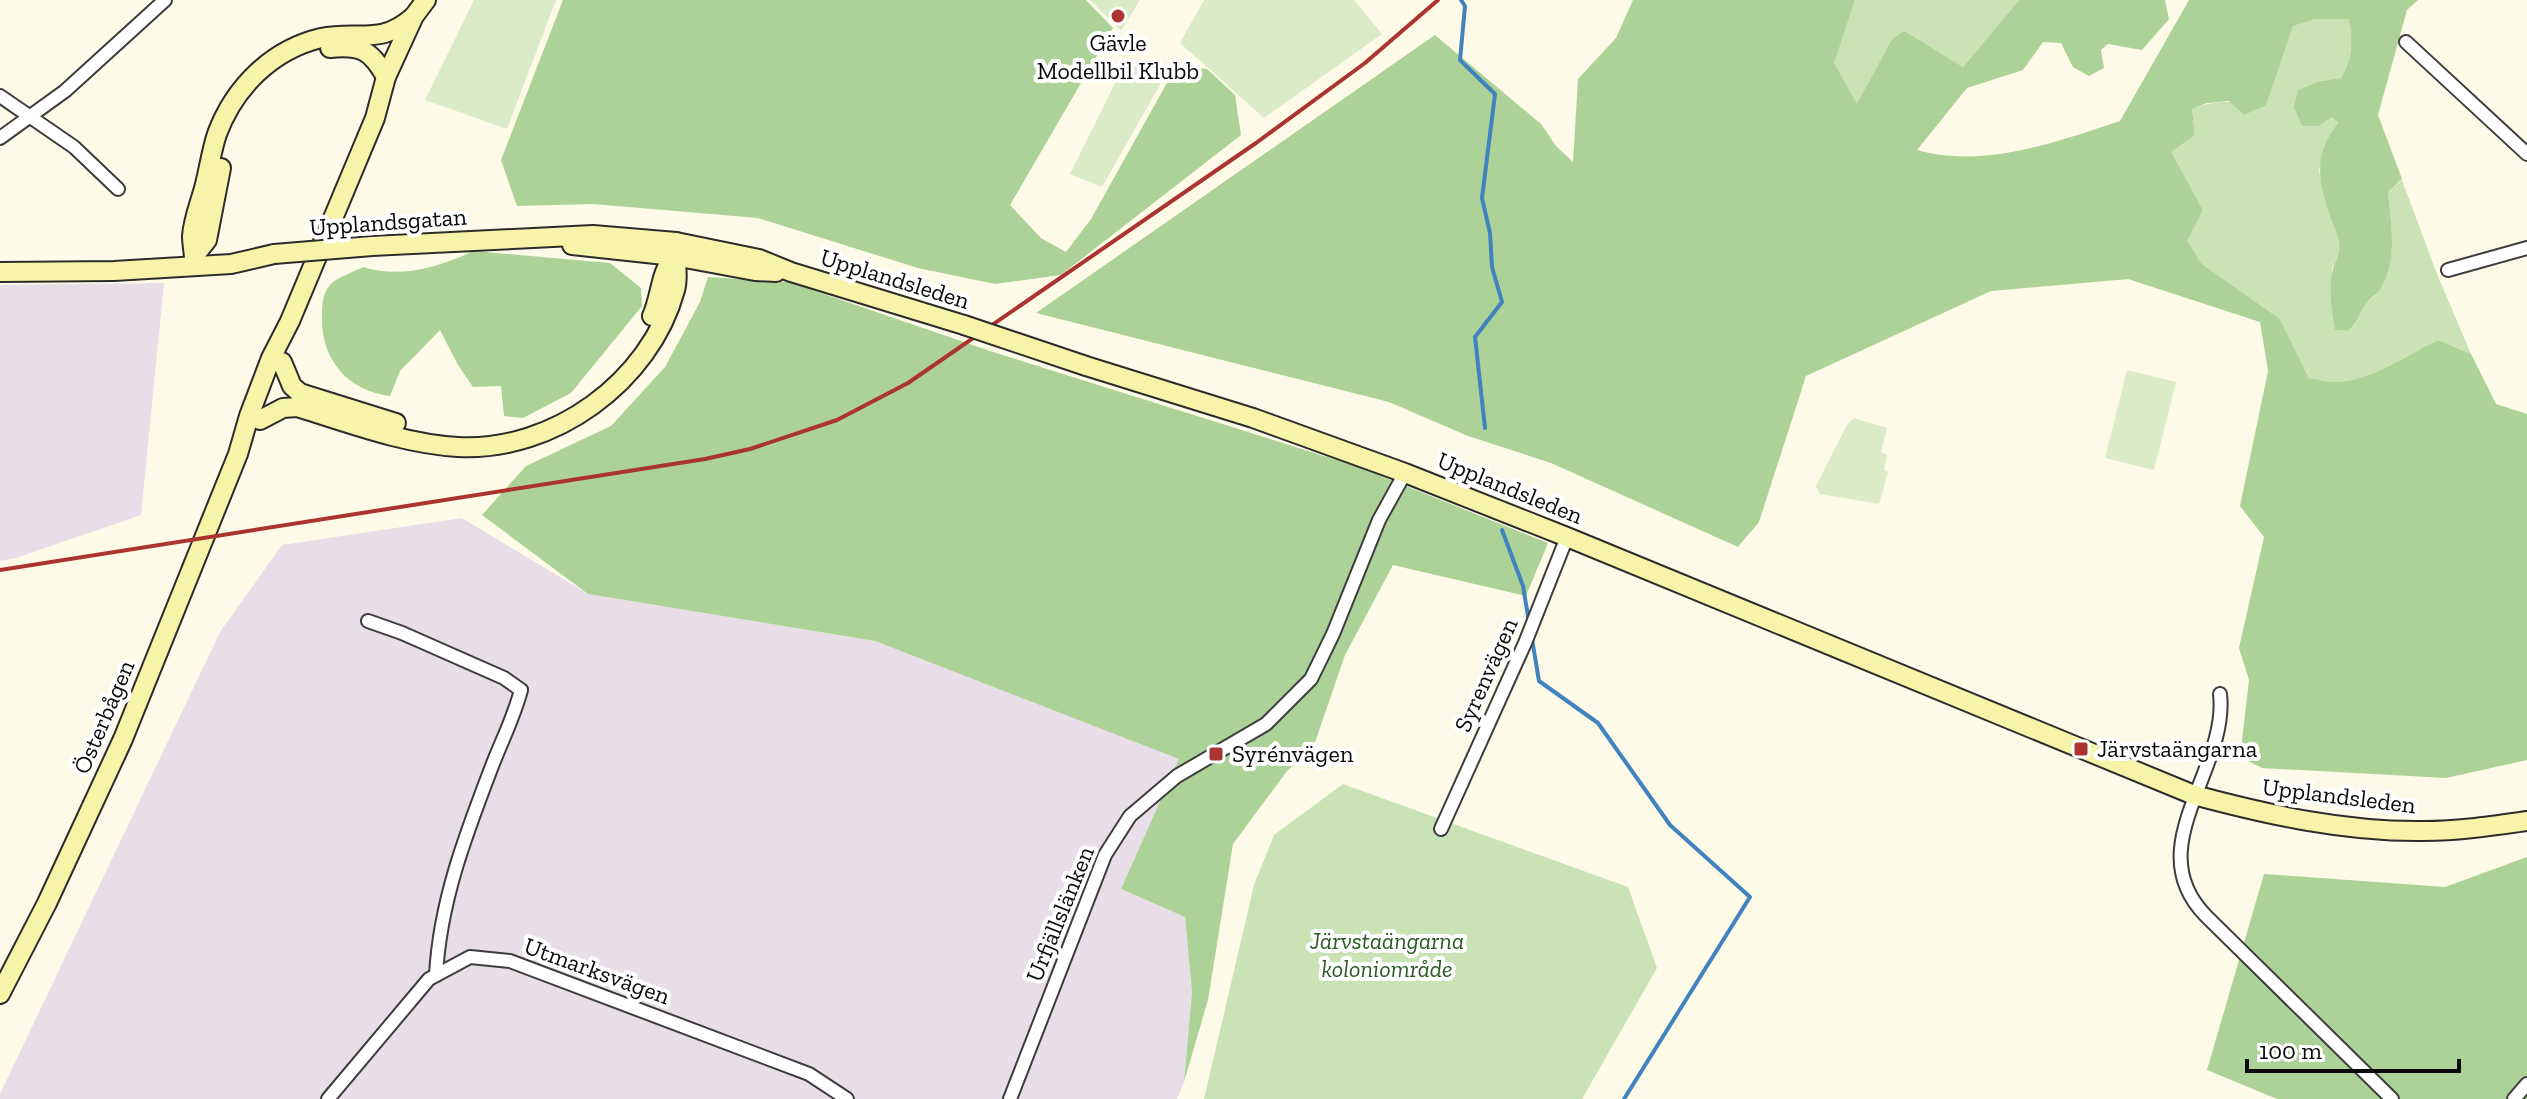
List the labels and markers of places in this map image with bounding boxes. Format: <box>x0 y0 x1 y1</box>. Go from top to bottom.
marker: Gävle Modellbil Klubb <box>1109 7 1127 25</box>
place label: Gävle Modellbil Klubb <box>1037 28 1199 85</box>
place label: Järvstaängarna <box>2097 734 2258 763</box>
place label: Syrénvägen <box>1232 739 1354 768</box>
marker: Järvstaängarna <box>2072 740 2090 758</box>
marker: Syrénvägen <box>1207 745 1225 763</box>

